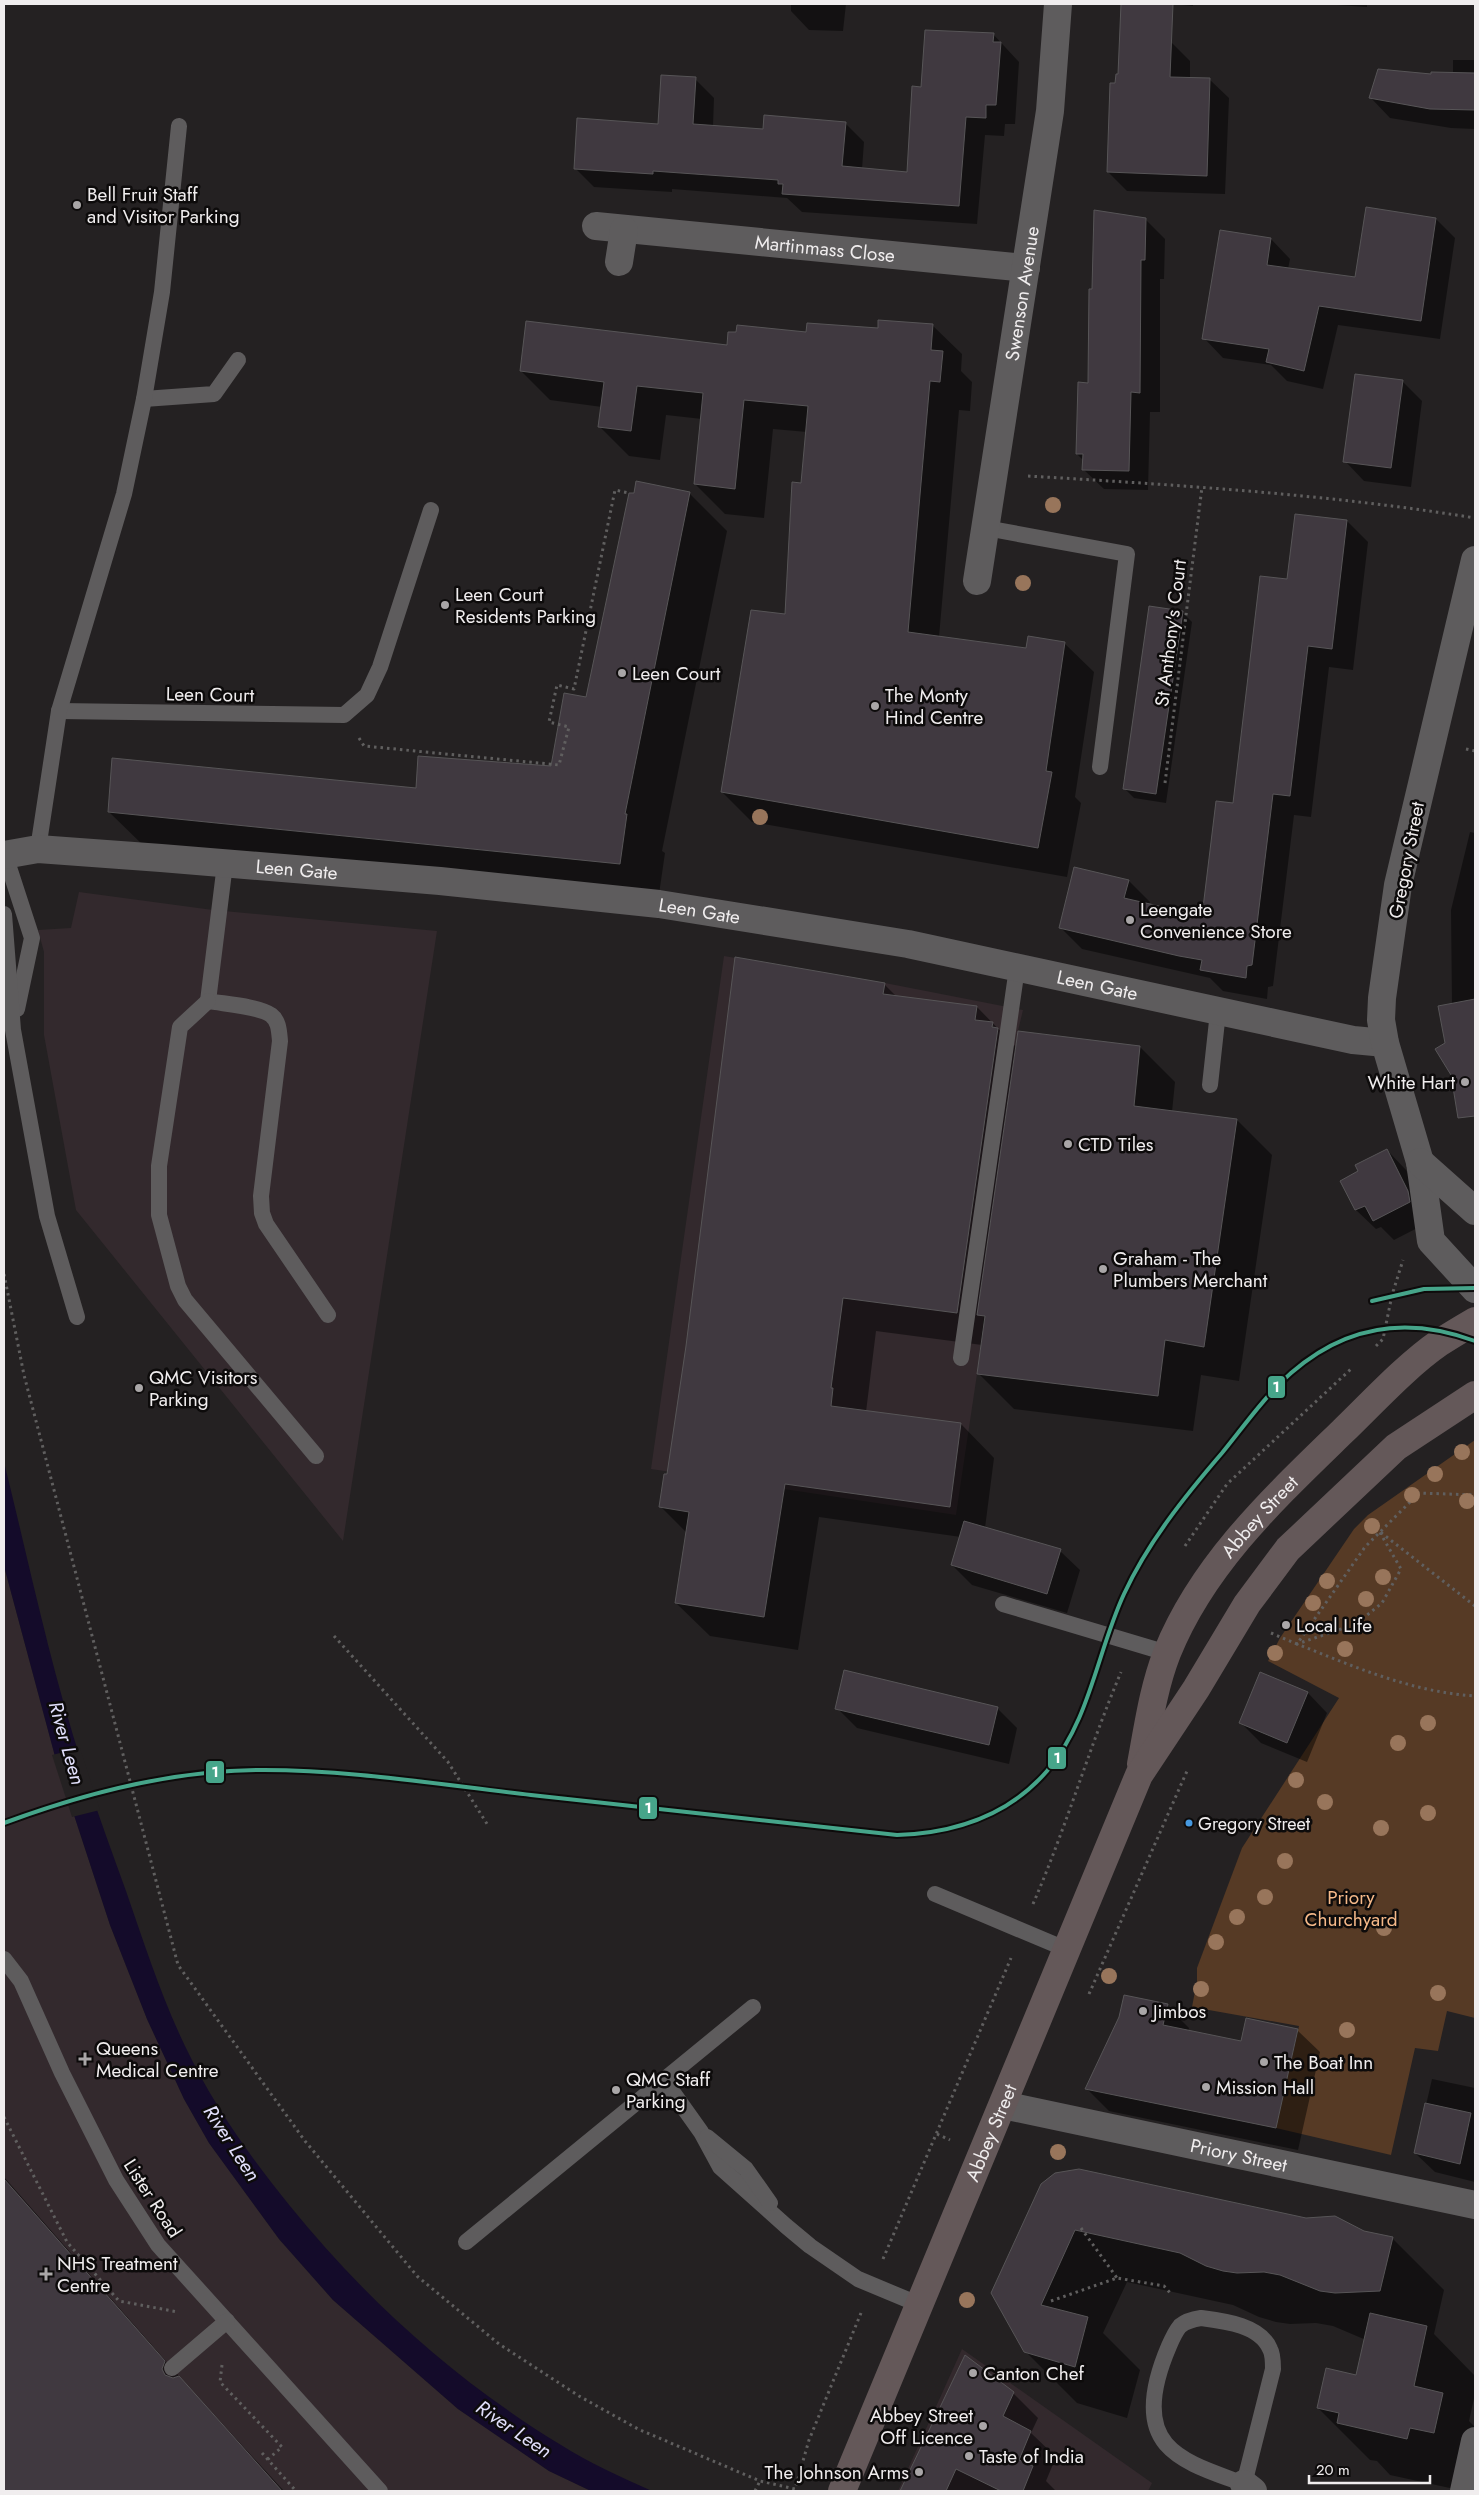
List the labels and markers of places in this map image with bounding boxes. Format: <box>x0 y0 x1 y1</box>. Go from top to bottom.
place label: Bell Fruit Staff and Visitor Parking <box>87 181 239 230</box>
marker: Bell Fruit Staff and Visitor Parking <box>71 199 83 211</box>
place label: Leen Court Residents Parking <box>455 581 596 630</box>
marker: Leen Court Residents Parking <box>439 599 451 611</box>
place label: Leen Court <box>632 660 721 687</box>
marker: Leen Court <box>616 667 628 679</box>
place label: The Monty Hind Centre <box>885 682 984 731</box>
marker: The Monty Hind Centre <box>869 700 881 712</box>
place label: Leengate Convenience Store <box>1140 896 1292 945</box>
marker: Leengate Convenience Store <box>1124 914 1136 926</box>
place label: White Hart <box>1367 1069 1455 1096</box>
marker: White Hart <box>1459 1076 1471 1088</box>
place label: CTD Tiles <box>1078 1131 1154 1158</box>
marker: CTD Tiles <box>1062 1138 1074 1150</box>
place label: Graham - The Plumbers Merchant <box>1113 1245 1268 1294</box>
marker: Graham - The Plumbers Merchant <box>1097 1263 1109 1275</box>
place label: QMC Visitors Parking <box>149 1364 258 1413</box>
marker: QMC Visitors Parking <box>133 1382 145 1394</box>
place label: Local Life <box>1296 1612 1372 1639</box>
marker: Local Life <box>1280 1619 1292 1631</box>
place label: Gregory Street <box>1198 1811 1311 1837</box>
marker: Gregory Street <box>1184 1818 1194 1828</box>
place label: Jimbos <box>1150 1998 1207 2025</box>
marker: Jimbos <box>1137 2005 1149 2017</box>
place label: Queens Medical Centre <box>96 2035 219 2084</box>
place label: The Boat Inn <box>1274 2049 1373 2076</box>
marker: Queens Medical Centre <box>78 2052 92 2066</box>
marker: The Boat Inn <box>1258 2056 1270 2068</box>
place label: QMC Staff Parking <box>626 2066 711 2115</box>
place label: Mission Hall <box>1216 2074 1314 2101</box>
marker: Mission Hall <box>1200 2081 1212 2093</box>
marker: QMC Staff Parking <box>610 2084 622 2096</box>
place label: NHS Treatment Centre <box>57 2250 178 2299</box>
marker: NHS Treatment Centre <box>39 2267 53 2281</box>
place label: Canton Chef <box>983 2360 1085 2387</box>
marker: Canton Chef <box>967 2367 979 2379</box>
place label: Abbey Street Off Licence <box>870 2402 973 2451</box>
marker: Abbey Street Off Licence <box>977 2420 989 2432</box>
place label: Taste of India <box>979 2443 1084 2470</box>
marker: Taste of India <box>963 2450 975 2462</box>
place label: The Johnson Arms <box>765 2459 909 2486</box>
marker: The Johnson Arms <box>913 2466 925 2478</box>

